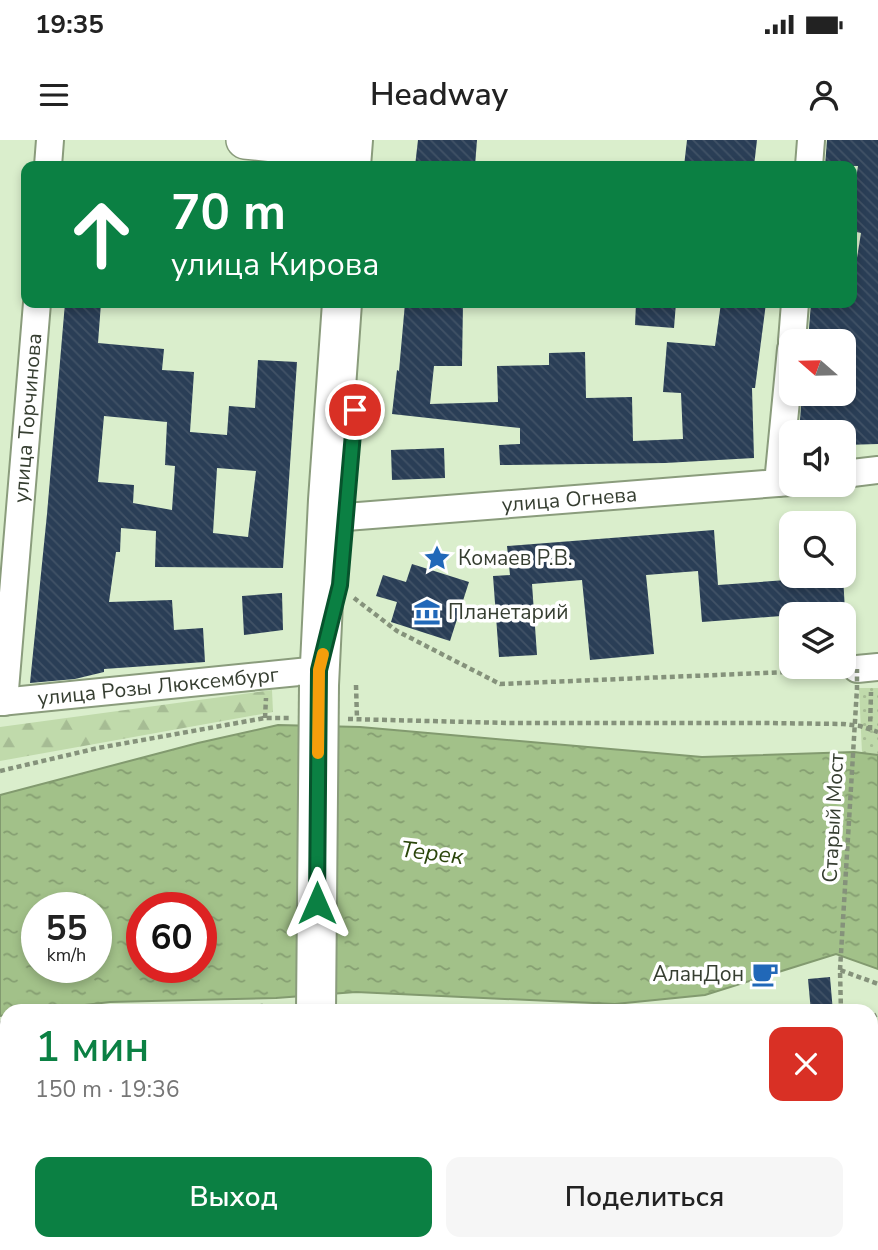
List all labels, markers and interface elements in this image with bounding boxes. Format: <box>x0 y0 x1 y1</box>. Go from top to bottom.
text: 19:35 <box>35 7 104 42</box>
text: Headway <box>370 73 508 116</box>
icon: menu <box>35 76 73 114</box>
icon: person <box>805 76 843 114</box>
text: 70 m <box>171 179 286 246</box>
icon: ahead <box>56 189 147 280</box>
text: улица Кирова <box>171 243 380 286</box>
north arrow <box>779 329 856 406</box>
map controls <box>779 329 856 679</box>
street label: улица Торчинова <box>7 332 48 504</box>
pin <box>325 380 385 440</box>
icon: arrive <box>336 391 374 429</box>
button: sound <box>779 420 856 497</box>
street label: улица Огнева <box>501 480 638 519</box>
button: search <box>779 511 856 588</box>
place icon: Комаев Р.В. <box>422 543 452 573</box>
place label: Комаев Р.В. <box>458 544 572 572</box>
museum icon: Планетарий <box>412 597 442 627</box>
place label: Планетарий <box>448 598 569 626</box>
button: layers <box>779 602 856 679</box>
street label: улица Розы Люксембург <box>36 660 280 712</box>
street label: Старый Мост <box>816 752 850 883</box>
water label: Терек <box>399 834 466 872</box>
position arrow <box>280 866 354 940</box>
speed limit sign: 60 <box>126 892 217 983</box>
text: 55 <box>45 905 88 952</box>
text: km/h <box>47 943 86 967</box>
cafe icon: АланДон <box>750 959 780 989</box>
place label: АланДон <box>652 960 744 988</box>
text: 1 мин <box>35 1019 149 1076</box>
button: close <box>769 1027 843 1101</box>
text: 150 m · 19:36 <box>35 1074 180 1105</box>
button: Выход <box>35 1157 432 1237</box>
button: Поделиться <box>446 1157 843 1237</box>

